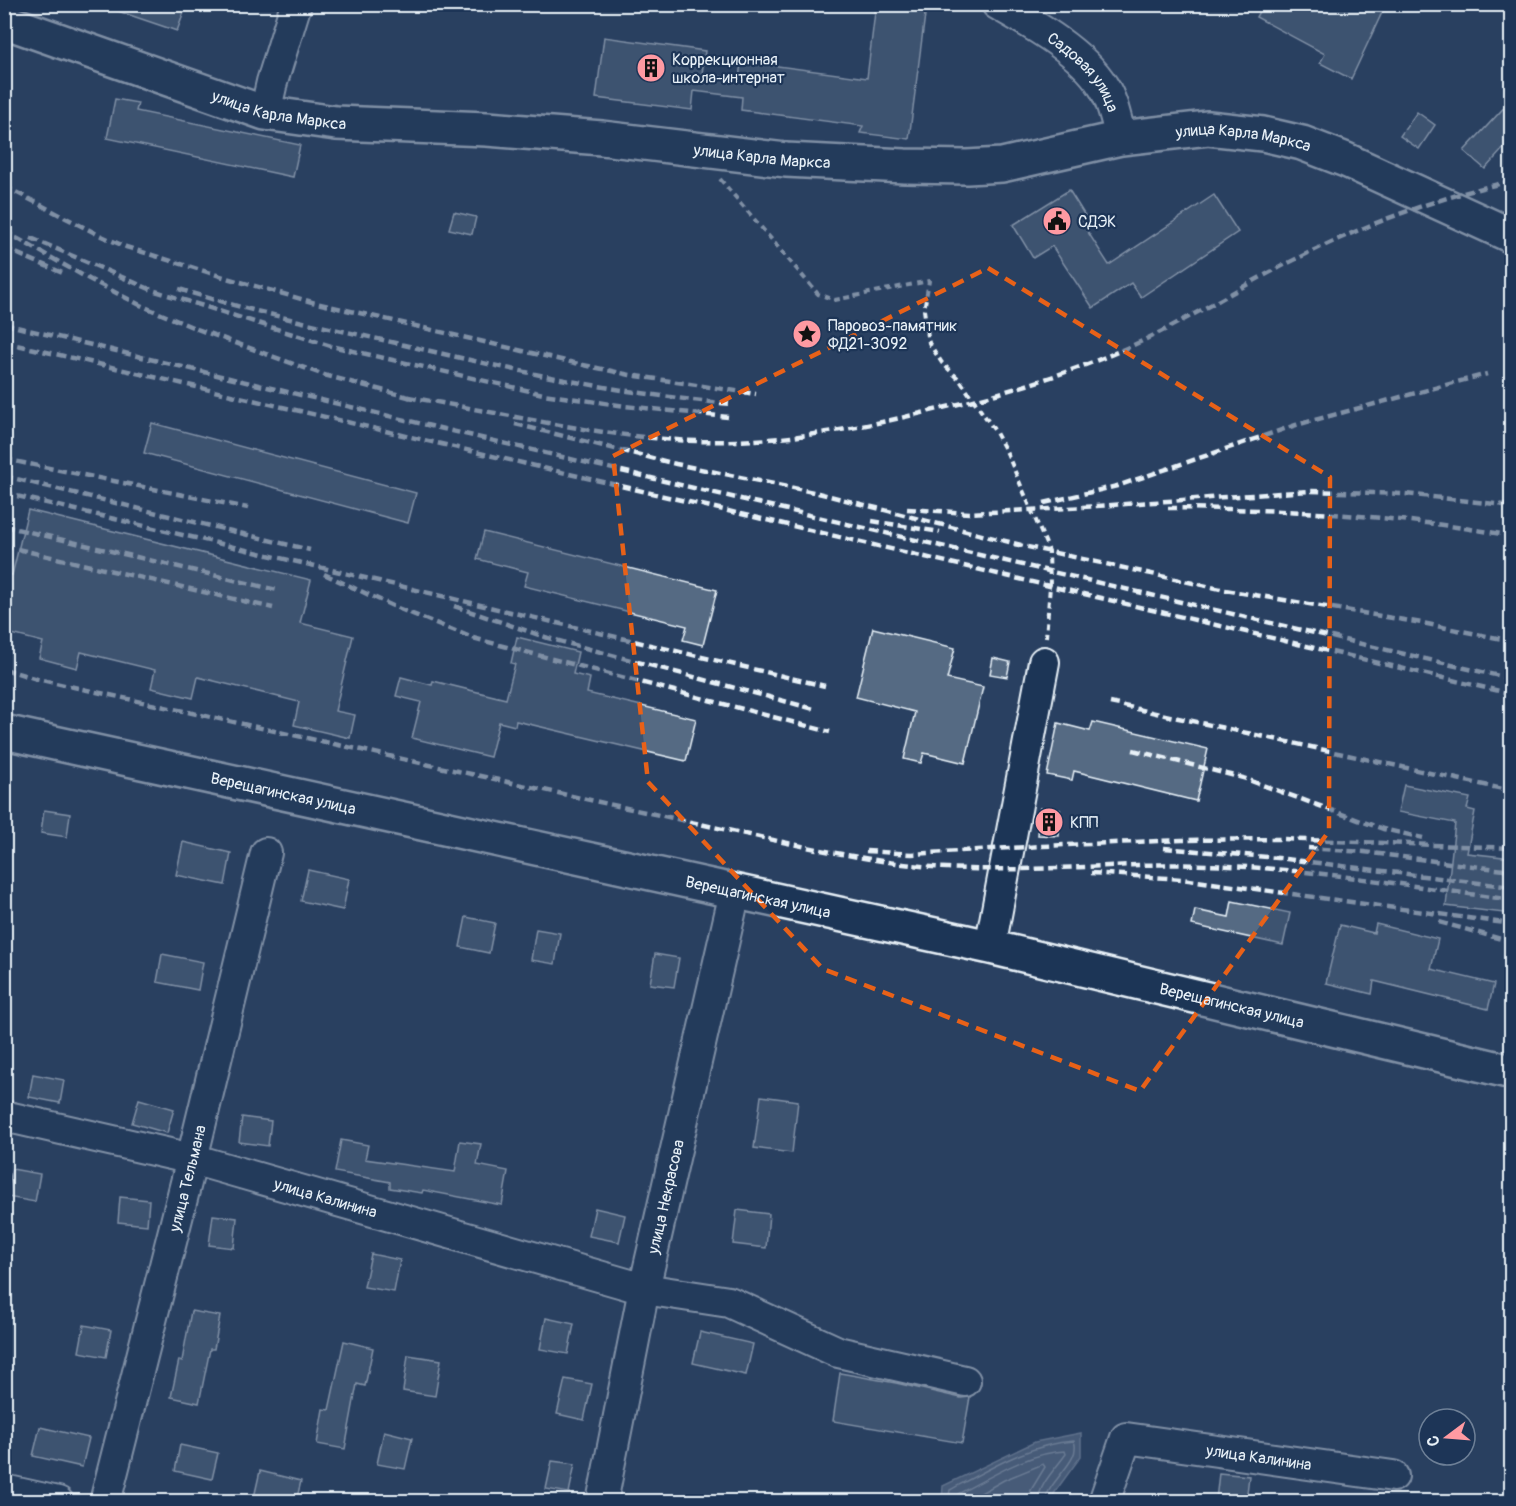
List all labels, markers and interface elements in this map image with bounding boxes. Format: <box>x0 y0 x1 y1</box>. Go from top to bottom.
street label: Садовая улица <box>1043 28 1123 115</box>
place label: Коррекционная школа-интернат <box>672 50 785 88</box>
building icon: Коррекционная школа-интернат <box>635 52 667 84</box>
street label: улица Карла Маркса <box>208 86 347 134</box>
street label: улица Карла Маркса <box>1173 119 1314 157</box>
street label: улица Карла Маркса <box>691 140 831 173</box>
public building icon: СДЭК <box>1041 205 1073 237</box>
place label: СДЭК <box>1078 212 1116 232</box>
place label: Паровоз-памятник ФД21-3092 <box>828 316 957 354</box>
place icon: Паровоз-памятник ФД21-3092 <box>791 318 823 350</box>
street label: Верещагинская улица <box>209 768 358 819</box>
building icon: КПП <box>1033 806 1065 838</box>
place label: КПП <box>1070 813 1099 833</box>
street label: Верещагинская улица <box>684 872 833 923</box>
street label: Верещагинская улица <box>1157 979 1306 1033</box>
street label: улица Тельмана <box>165 1123 211 1235</box>
street label: улица Некрасова <box>643 1138 689 1257</box>
street label: улица Калинина <box>271 1174 379 1223</box>
north arrow <box>1417 1407 1477 1467</box>
text: С <box>1423 1433 1445 1448</box>
street label: улица Калинина <box>1204 1440 1313 1475</box>

